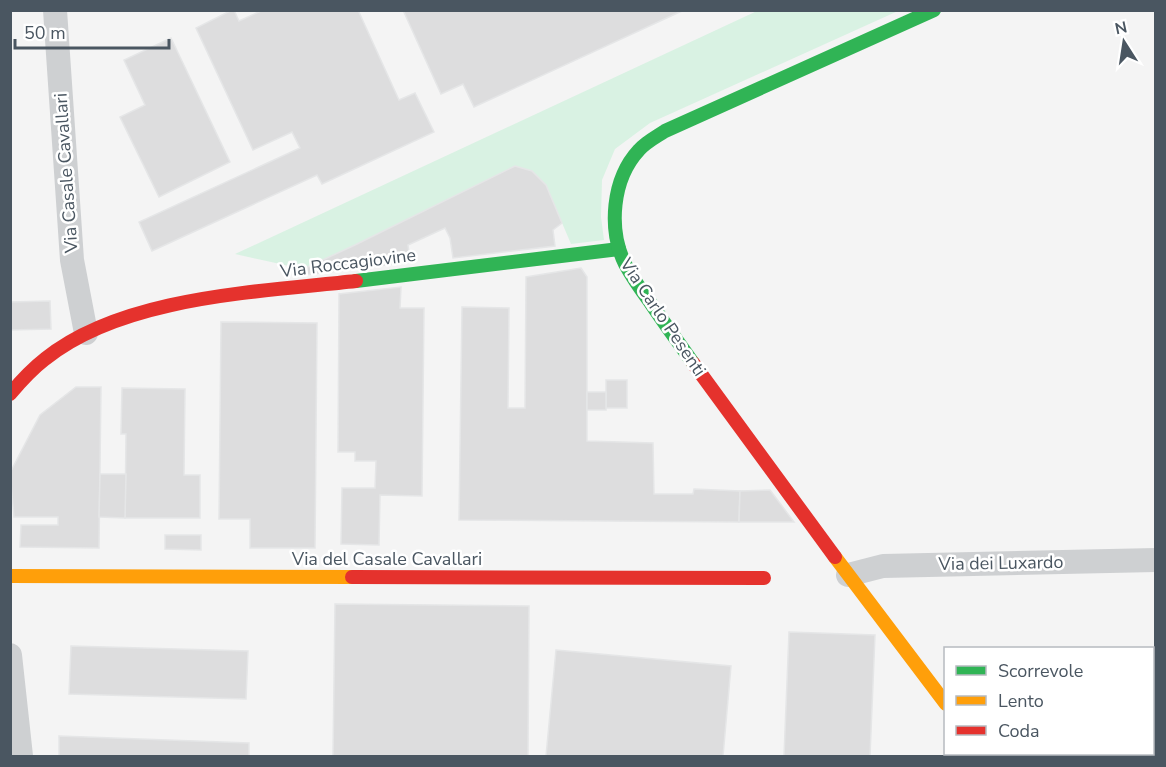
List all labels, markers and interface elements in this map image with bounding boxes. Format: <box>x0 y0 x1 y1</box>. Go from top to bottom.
scale bar <box>15 12 170 50</box>
north arrow <box>1094 12 1154 72</box>
text: N <box>1113 16 1129 40</box>
text: 50 m <box>24 21 66 45</box>
street label: Via Casale Cavallari <box>48 92 84 255</box>
street label: Via Roccagiovine <box>278 243 417 283</box>
street label: Via Carlo Pesenti <box>614 252 712 381</box>
street label: Via del Casale Cavallari <box>291 547 482 571</box>
street label: Via dei Luxardo <box>937 550 1064 576</box>
legend <box>944 647 1154 755</box>
text: Scorrevole <box>998 659 1083 683</box>
text: Lento <box>998 689 1044 713</box>
text: Coda <box>998 719 1040 743</box>

